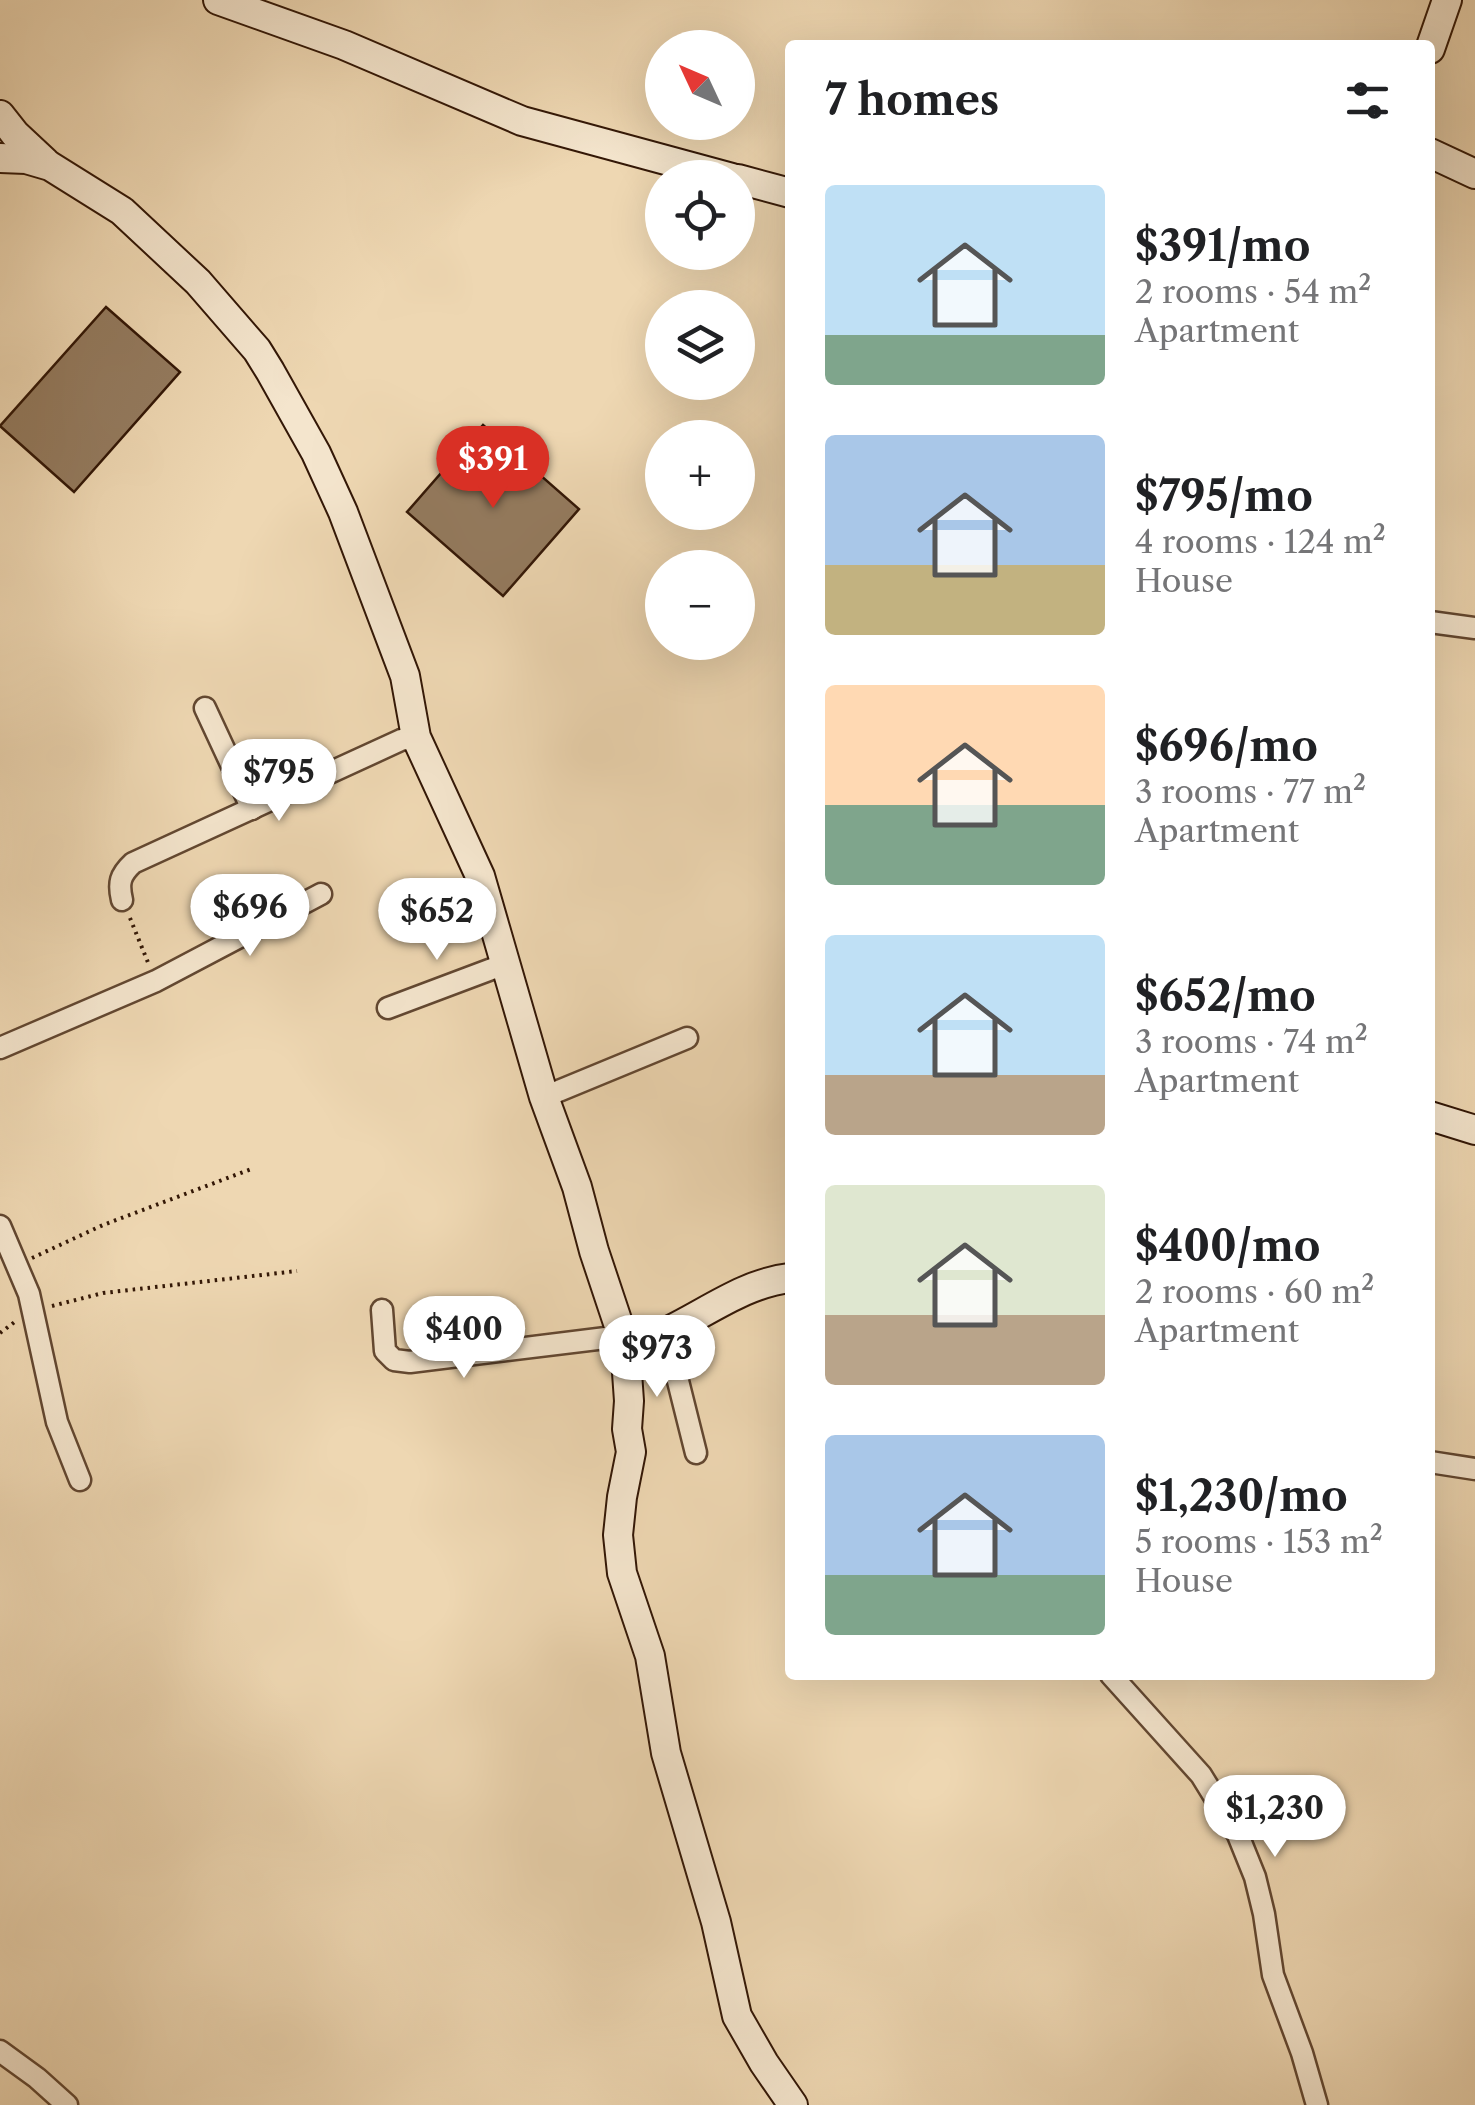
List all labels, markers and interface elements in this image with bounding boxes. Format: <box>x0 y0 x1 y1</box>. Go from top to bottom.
north arrow <box>645 30 755 140</box>
map controls <box>645 30 755 660</box>
icon: filters <box>1340 73 1395 128</box>
text: 7 homes <box>825 74 999 126</box>
button: locate <box>645 160 755 270</box>
text: $391/mo <box>1135 220 1310 272</box>
icon: home <box>905 225 1025 345</box>
text: 2 rooms · 54 m² <box>1135 272 1371 311</box>
button: layers <box>645 290 755 400</box>
text: Apartment <box>1135 311 1299 350</box>
button: + <box>645 420 755 530</box>
pin: $391 <box>434 426 552 511</box>
text: $391 <box>458 439 528 478</box>
text: $795/mo <box>1135 470 1313 522</box>
icon: home <box>905 475 1025 595</box>
text: 4 rooms · 124 m² <box>1135 522 1386 561</box>
button: − <box>645 550 755 660</box>
text: House <box>1135 561 1233 600</box>
text: $696/mo <box>1135 720 1318 772</box>
icon: home <box>905 725 1025 845</box>
pin: $795 <box>220 739 338 824</box>
text: $795 <box>243 752 315 791</box>
text: 3 rooms · 77 m² <box>1135 772 1366 811</box>
text: Apartment <box>1135 811 1299 850</box>
pin: $696 <box>191 874 309 959</box>
pin: $652 <box>378 878 496 963</box>
text: $696 <box>212 887 288 926</box>
text: $652 <box>400 891 474 930</box>
text: $652/mo <box>1135 970 1316 1022</box>
icon: home <box>905 975 1025 1095</box>
text: 3 rooms · 74 m² <box>1135 1022 1368 1061</box>
text: Apartment <box>1135 1061 1299 1100</box>
text: $400/mo <box>1135 1220 1320 1272</box>
icon: home <box>905 1225 1025 1345</box>
text: 2 rooms · 60 m² <box>1135 1272 1374 1311</box>
pin: $400 <box>405 1296 523 1381</box>
text: $400 <box>425 1309 503 1348</box>
text: Apartment <box>1135 1311 1299 1350</box>
pin: $973 <box>598 1315 716 1400</box>
text: $973 <box>621 1328 693 1367</box>
text: $1,230/mo <box>1135 1470 1348 1522</box>
icon: home <box>905 1475 1025 1595</box>
text: 5 rooms · 153 m² <box>1135 1522 1383 1561</box>
text: House <box>1135 1561 1233 1600</box>
pin: $1,230 <box>1194 1775 1356 1860</box>
text: $1,230 <box>1226 1788 1324 1827</box>

